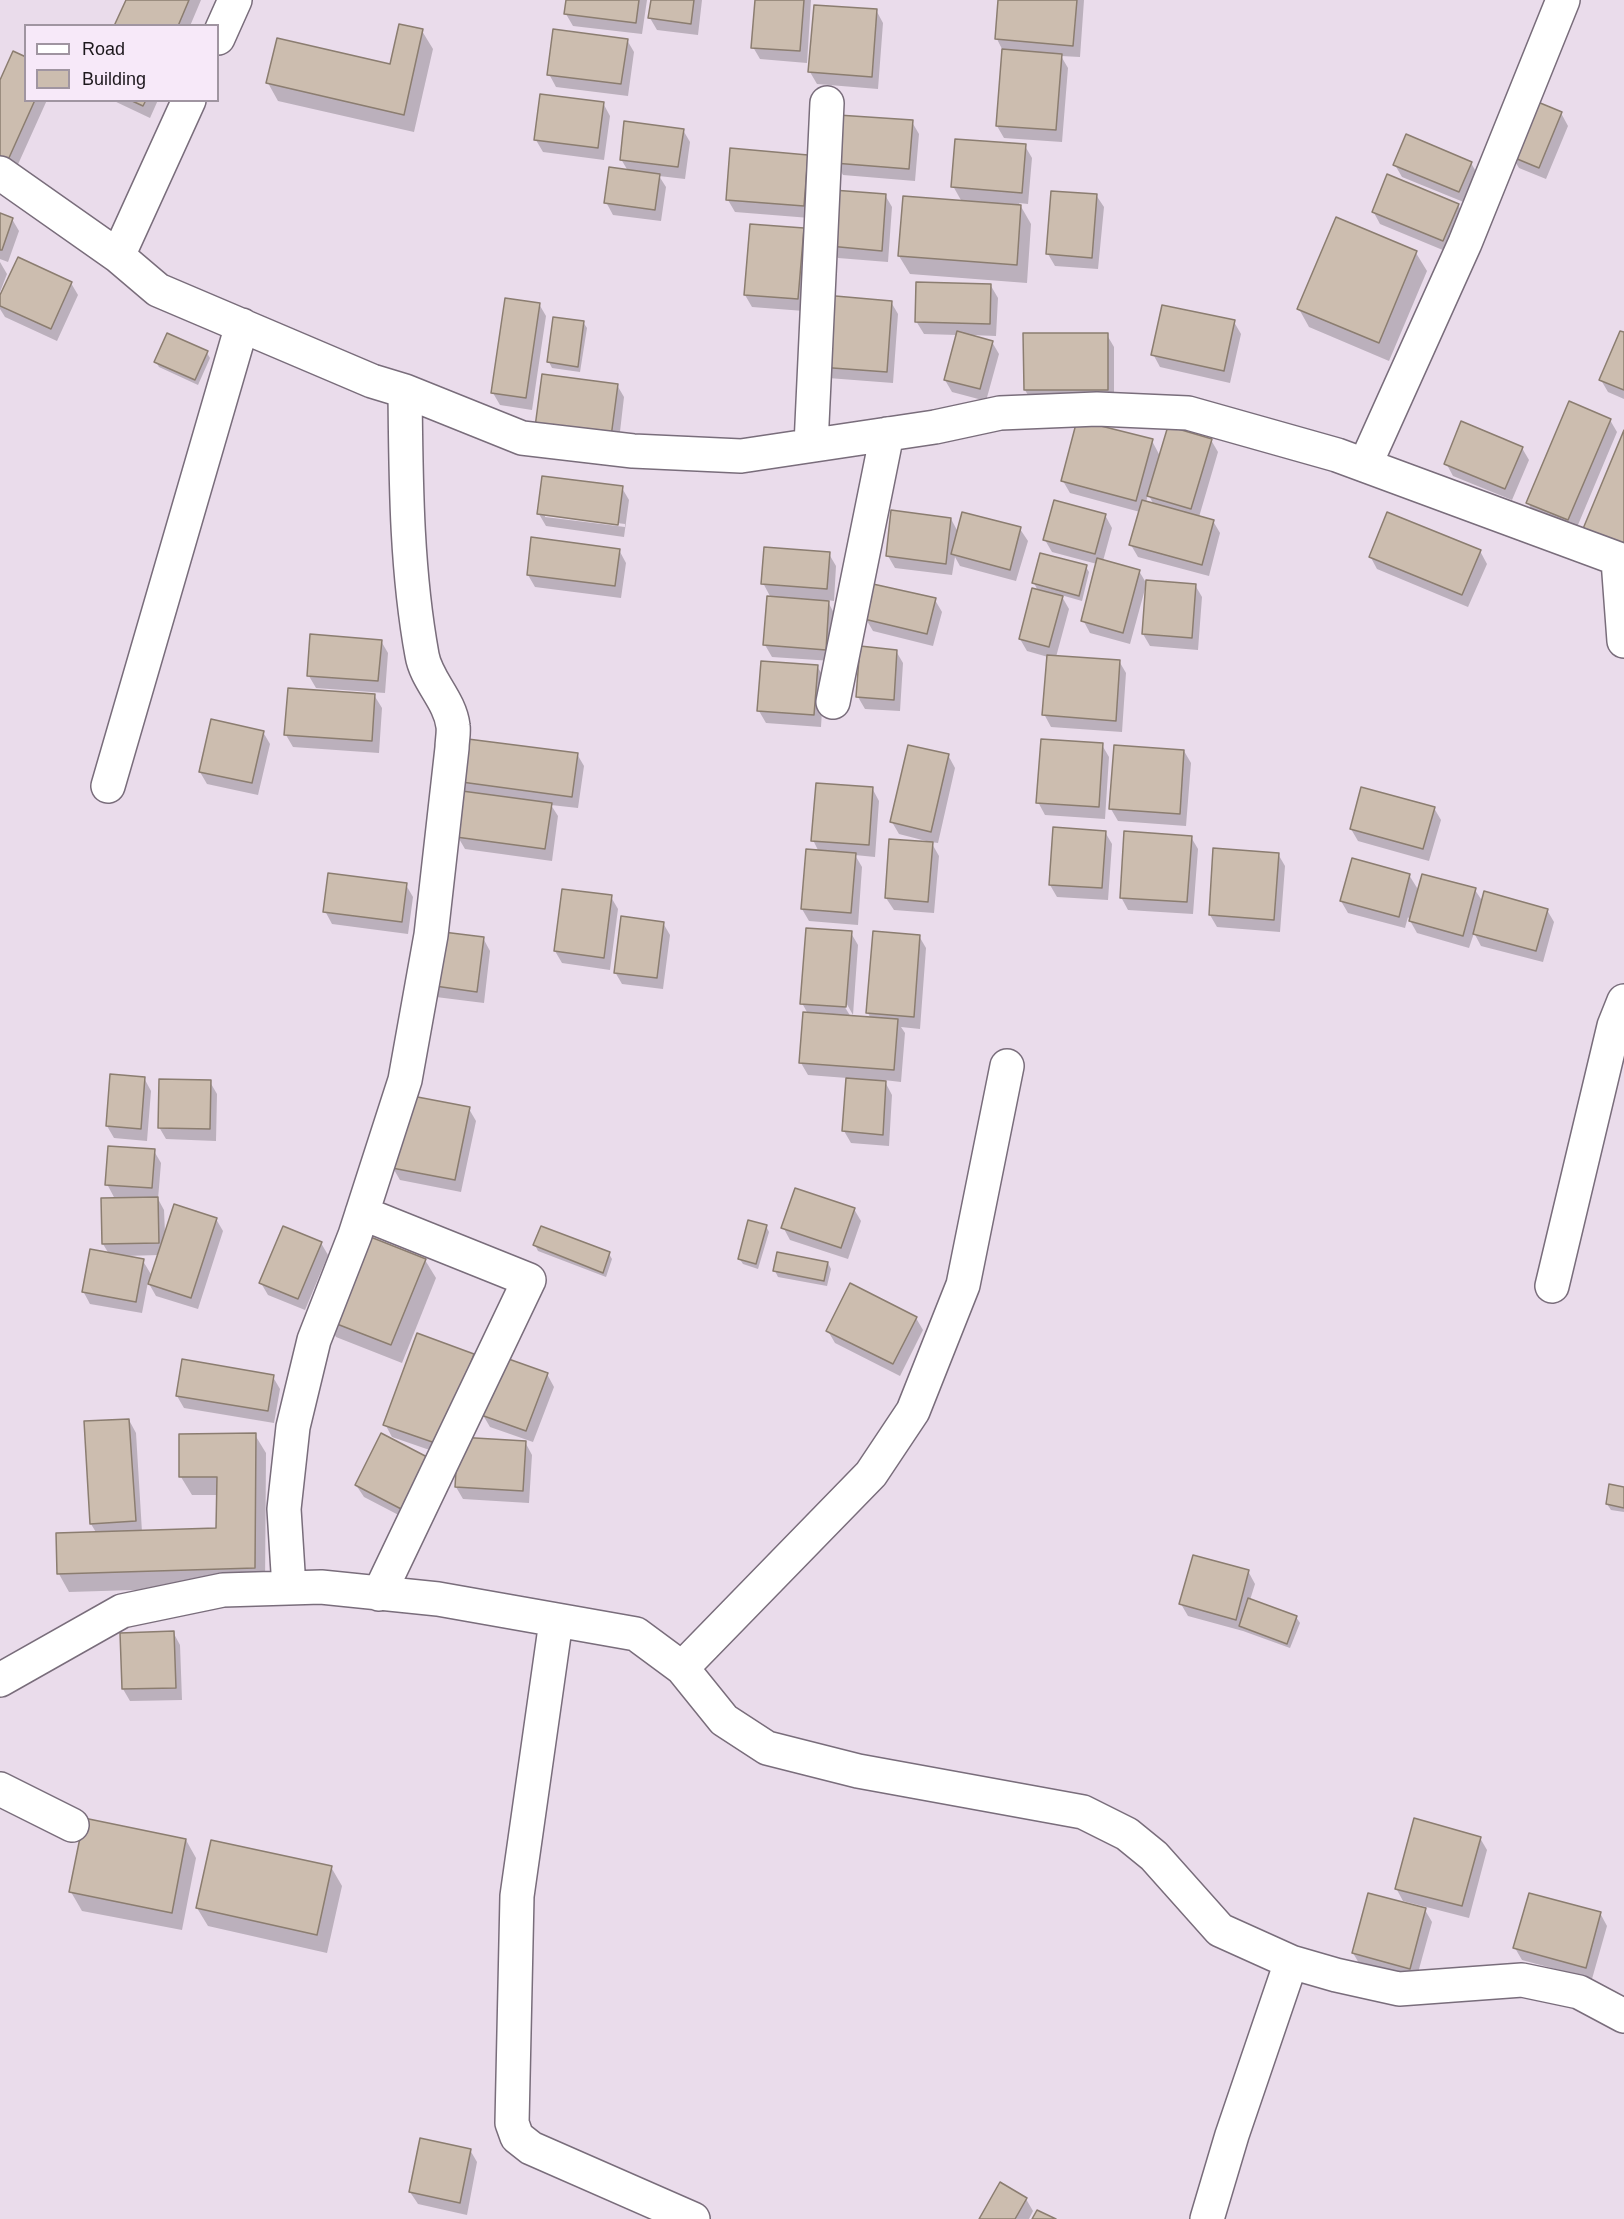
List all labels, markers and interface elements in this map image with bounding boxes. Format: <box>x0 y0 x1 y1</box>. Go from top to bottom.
legend <box>24 24 219 102</box>
text: Road <box>82 39 125 59</box>
text: Building <box>82 69 146 89</box>

